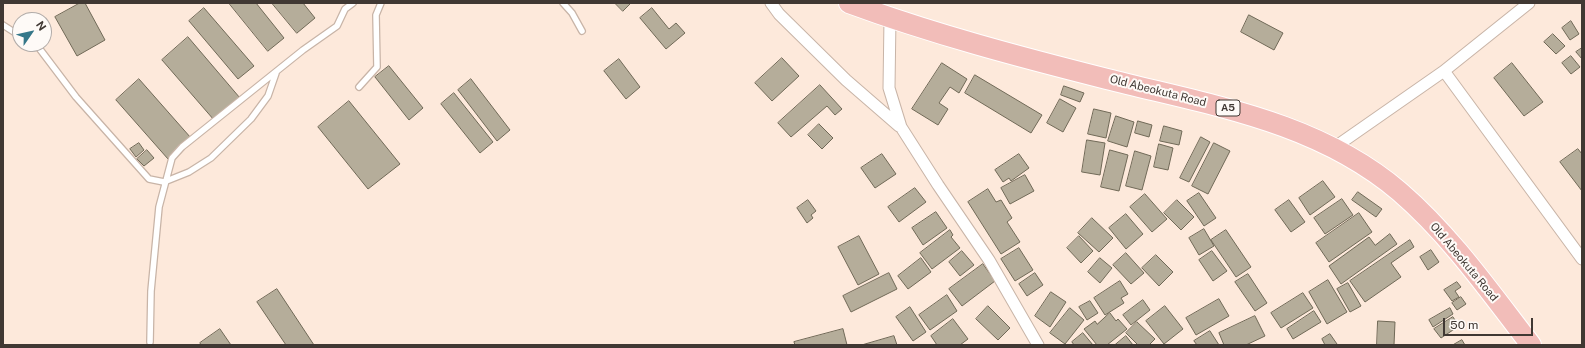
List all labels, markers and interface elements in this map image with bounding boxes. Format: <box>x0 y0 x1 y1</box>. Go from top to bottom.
north arrow <box>12 12 52 52</box>
text: N <box>34 19 48 33</box>
street label: Old Abeokuta Road <box>1109 73 1207 109</box>
road number: A5 <box>1216 100 1240 116</box>
street label: Old Abeokuta Road <box>1427 220 1501 304</box>
scale bar <box>1445 310 1535 336</box>
text: 50 m <box>1450 318 1478 332</box>

